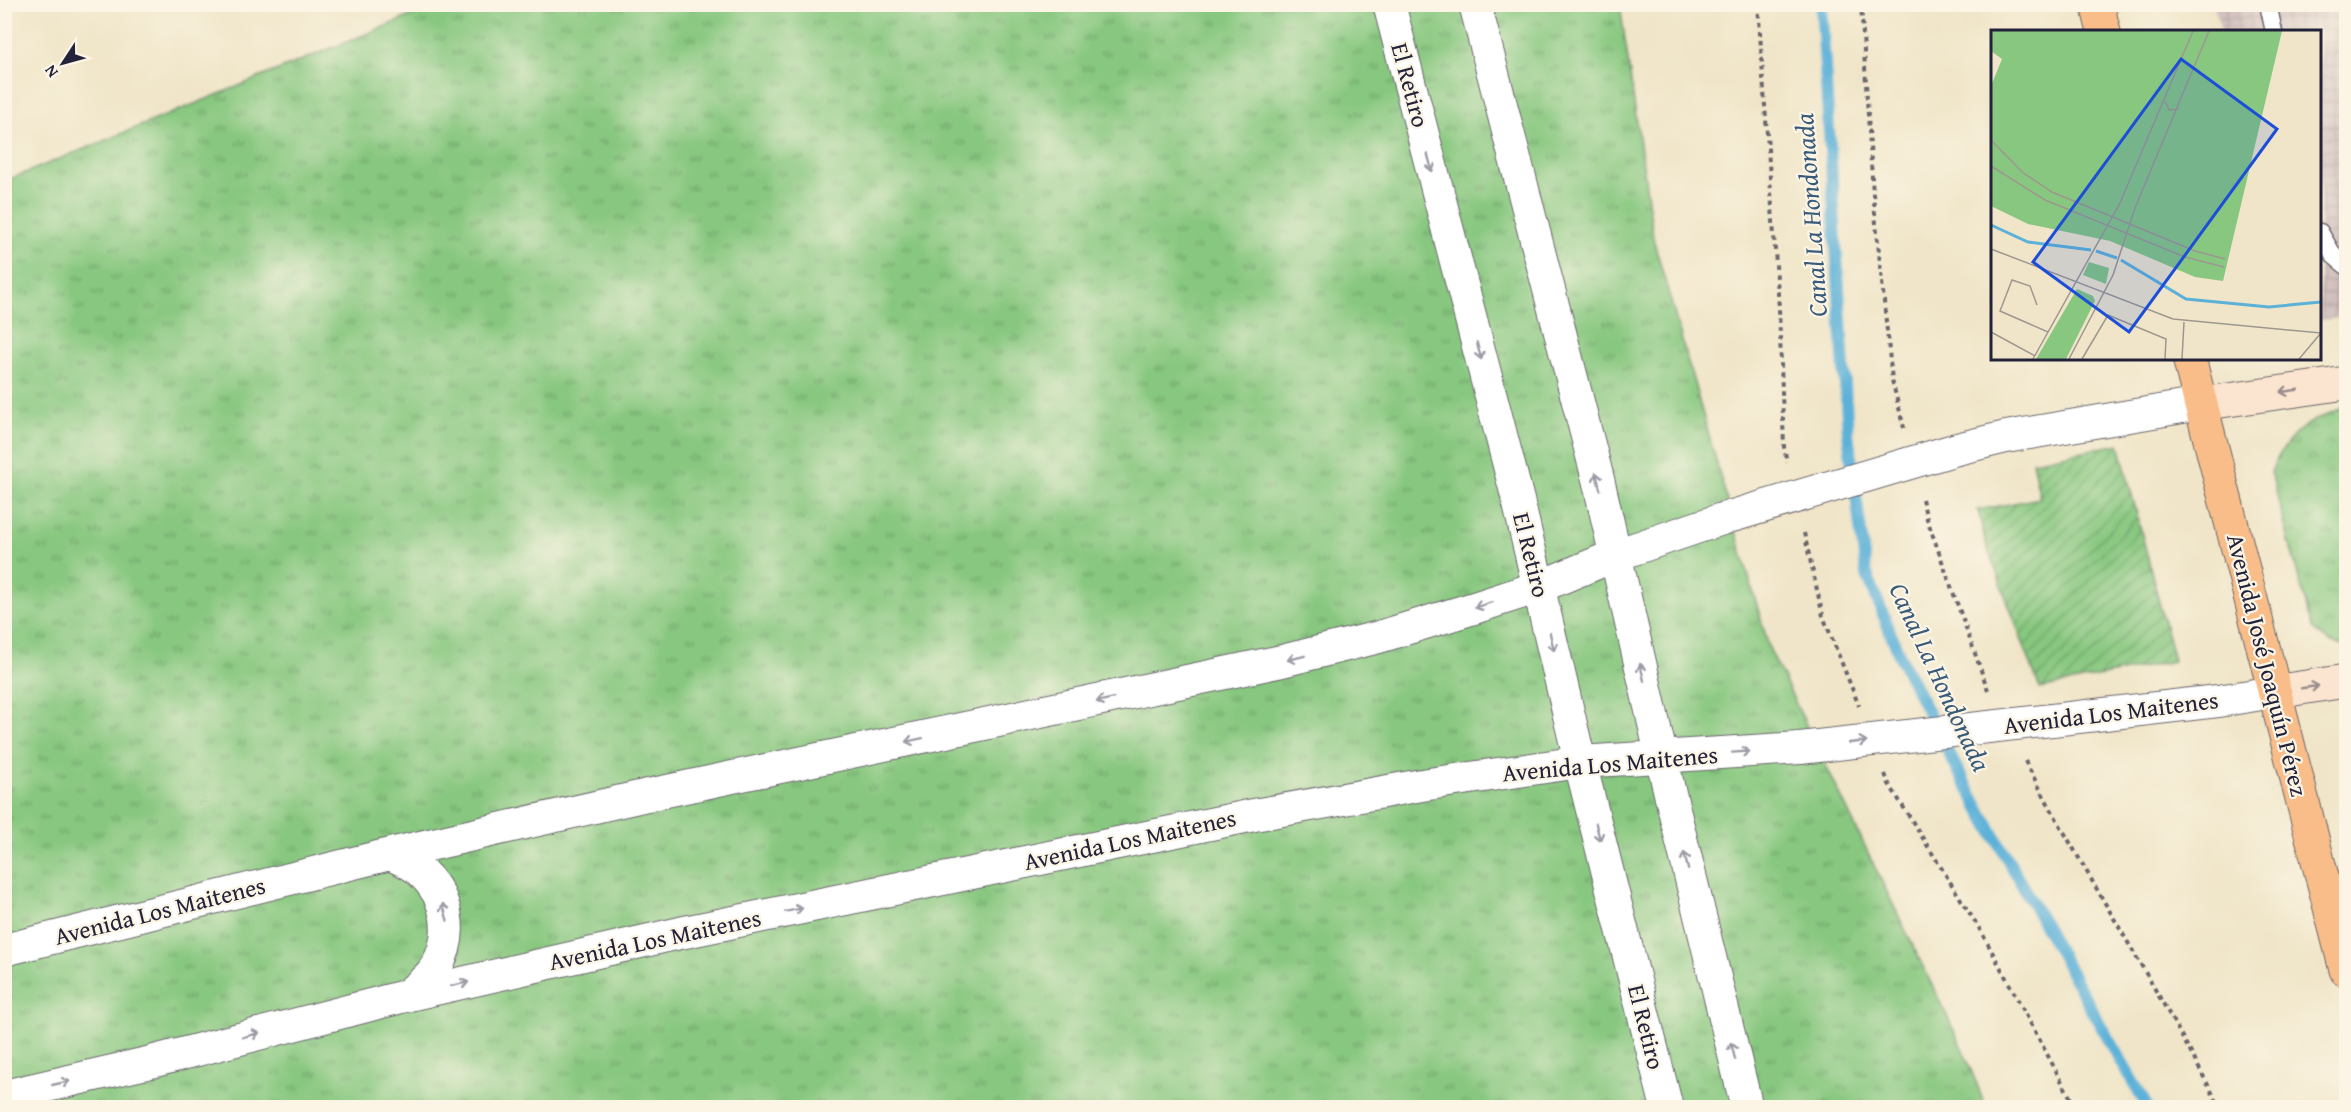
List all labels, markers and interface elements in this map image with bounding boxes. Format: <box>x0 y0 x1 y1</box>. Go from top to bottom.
inset map <box>1991 30 2321 360</box>
north arrow <box>33 33 93 93</box>
street label: El Retiro <box>1382 39 1439 131</box>
text: N <box>38 60 64 83</box>
water label: Canal La Hondonada <box>1784 112 1837 318</box>
one-way arrow <box>1425 153 1437 172</box>
one-way arrow <box>1474 342 1486 361</box>
one-way arrow <box>2279 386 2299 397</box>
one-way arrow <box>1592 472 1604 491</box>
street label: El Retiro <box>1504 509 1559 601</box>
street label: Avenida José Joaquín Pérez <box>2218 530 2317 800</box>
water label: Canal La Hondonada <box>1880 576 2001 778</box>
one-way arrow <box>1474 600 1493 611</box>
one-way arrow <box>1547 632 1558 652</box>
one-way arrow <box>1287 653 1306 664</box>
one-way arrow <box>1636 662 1647 682</box>
one-way arrow <box>2300 681 2320 692</box>
street label: Avenida Los Maitenes <box>2002 682 2220 743</box>
one-way arrow <box>1096 695 1116 706</box>
one-way arrow <box>905 734 924 746</box>
one-way arrow <box>1848 736 1868 747</box>
street label: Avenida Los Maitenes <box>1501 737 1719 790</box>
one-way arrow <box>1730 746 1750 757</box>
street label: Avenida Los Maitenes <box>1021 800 1239 879</box>
one-way arrow <box>1592 822 1604 841</box>
one-way arrow <box>1680 852 1692 871</box>
street label: Avenida Los Maitenes <box>51 867 269 954</box>
street label: Avenida Los Maitenes <box>546 900 764 979</box>
one-way arrow <box>439 903 450 922</box>
one-way arrow <box>784 903 803 915</box>
one-way arrow <box>450 977 469 989</box>
street label: El Retiro <box>1619 981 1674 1073</box>
one-way arrow <box>241 1029 260 1041</box>
one-way arrow <box>1727 1042 1739 1061</box>
one-way arrow <box>52 1076 71 1088</box>

